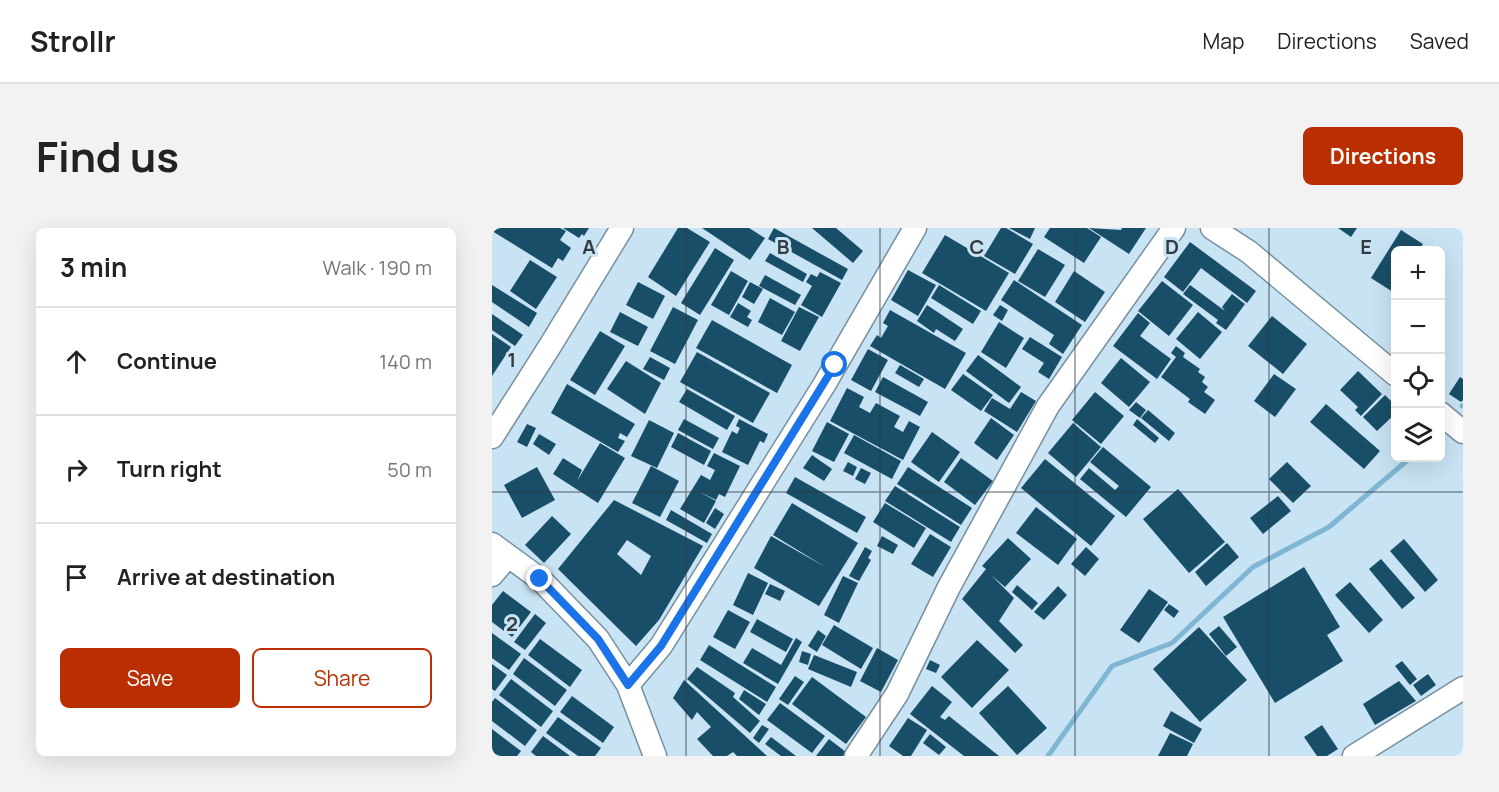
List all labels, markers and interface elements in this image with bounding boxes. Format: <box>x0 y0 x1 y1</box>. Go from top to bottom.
text: Strollr <box>30 22 116 60</box>
text: Map <box>1203 27 1244 55</box>
text: Directions <box>1277 27 1377 55</box>
text: Saved <box>1410 27 1469 55</box>
text: Find us <box>36 127 179 185</box>
button: Directions <box>1303 127 1463 185</box>
text: A <box>582 233 596 260</box>
text: B <box>777 233 790 260</box>
text: C <box>970 233 984 260</box>
text: D <box>1165 233 1179 260</box>
text: E <box>1360 233 1372 260</box>
map controls <box>1391 246 1445 462</box>
button: + <box>1391 246 1445 300</box>
text: 3 min <box>60 249 127 285</box>
text: Walk · 190 m <box>323 254 432 281</box>
button: − <box>1391 300 1445 354</box>
icon: ahead <box>60 345 93 378</box>
text: Continue <box>117 346 217 376</box>
text: 1 <box>508 346 516 373</box>
text: 140 m <box>379 348 432 375</box>
route start <box>821 351 847 377</box>
button: locate <box>1391 354 1445 408</box>
button: layers <box>1391 408 1445 462</box>
icon: right <box>60 453 93 486</box>
text: Turn right <box>117 454 222 484</box>
text: 50 m <box>387 456 432 483</box>
icon: arrive <box>60 561 93 594</box>
text: Arrive at destination <box>117 562 335 592</box>
route end <box>526 565 552 591</box>
text: 2 <box>506 610 518 637</box>
button: Save <box>60 648 240 708</box>
button: Share <box>252 648 432 708</box>

